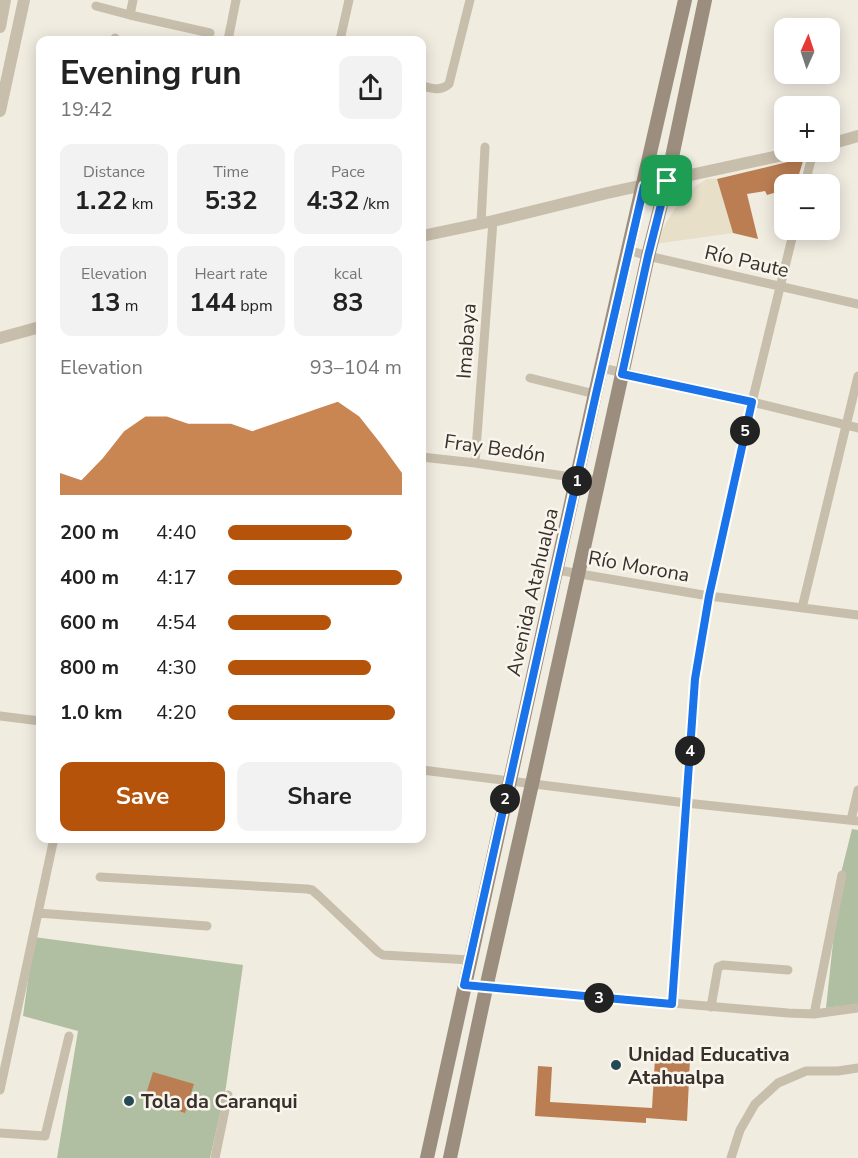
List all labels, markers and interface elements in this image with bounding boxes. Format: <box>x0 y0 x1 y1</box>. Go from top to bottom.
north arrow <box>774 18 840 84</box>
map controls <box>774 18 840 240</box>
text: Evening run <box>60 51 242 96</box>
button: share <box>339 56 402 119</box>
text: 19:42 <box>60 96 113 123</box>
button: + <box>774 96 840 162</box>
pin <box>641 155 692 206</box>
text: Distance <box>83 161 145 183</box>
text: Time <box>213 161 249 183</box>
text: Pace <box>331 161 365 183</box>
icon: arrive <box>650 164 683 197</box>
button: − <box>774 174 840 240</box>
text: 1.22 <box>74 183 128 218</box>
text: 5:32 <box>204 183 258 218</box>
text: 4:32 <box>306 183 359 218</box>
text: km <box>128 193 154 215</box>
text: /km <box>359 193 390 215</box>
street label: Río Paute <box>702 239 792 284</box>
text: Elevation <box>81 263 147 285</box>
text: Heart rate <box>194 263 268 285</box>
text: kcal <box>334 263 362 285</box>
text: 13 <box>89 285 121 320</box>
text: 144 <box>189 285 236 320</box>
text: 83 <box>332 285 364 320</box>
text: m <box>121 295 139 317</box>
text: bpm <box>236 295 273 317</box>
street label: Imabaya <box>450 302 483 380</box>
text: Elevation <box>60 354 143 381</box>
text: 93–104 m <box>310 354 402 381</box>
pin: 5 <box>730 416 760 446</box>
text: 5 <box>740 420 750 442</box>
street label: Fray Bedón <box>443 428 547 469</box>
pin: 1 <box>562 466 592 496</box>
text: 1 <box>572 470 582 492</box>
street label: Avenida Atahualpa <box>500 506 565 679</box>
text: 200 m <box>60 519 119 546</box>
text: 4:40 <box>156 519 197 546</box>
street label: Río Morona <box>586 544 692 589</box>
text: 400 m <box>60 564 119 591</box>
text: 4:17 <box>156 564 197 591</box>
text: 600 m <box>60 609 119 636</box>
text: 4:54 <box>156 609 197 636</box>
text: 800 m <box>60 654 119 681</box>
text: 4:30 <box>156 654 197 681</box>
text: 1.0 km <box>60 699 123 726</box>
text: 4:20 <box>156 699 197 726</box>
pin: 4 <box>675 736 705 766</box>
text: 4 <box>685 740 695 762</box>
button: Save <box>60 762 225 831</box>
button: Share <box>237 762 402 831</box>
pin: 2 <box>490 784 520 814</box>
text: 2 <box>500 788 510 810</box>
pin: 3 <box>584 983 614 1013</box>
text: 3 <box>594 987 604 1009</box>
place label: Unidad Educativa Atahualpa <box>628 1041 790 1091</box>
marker: Unidad Educativa Atahualpa <box>609 1058 623 1072</box>
place label: Tola da Caranqui <box>141 1088 298 1115</box>
marker: Tola da Caranqui <box>122 1094 136 1108</box>

